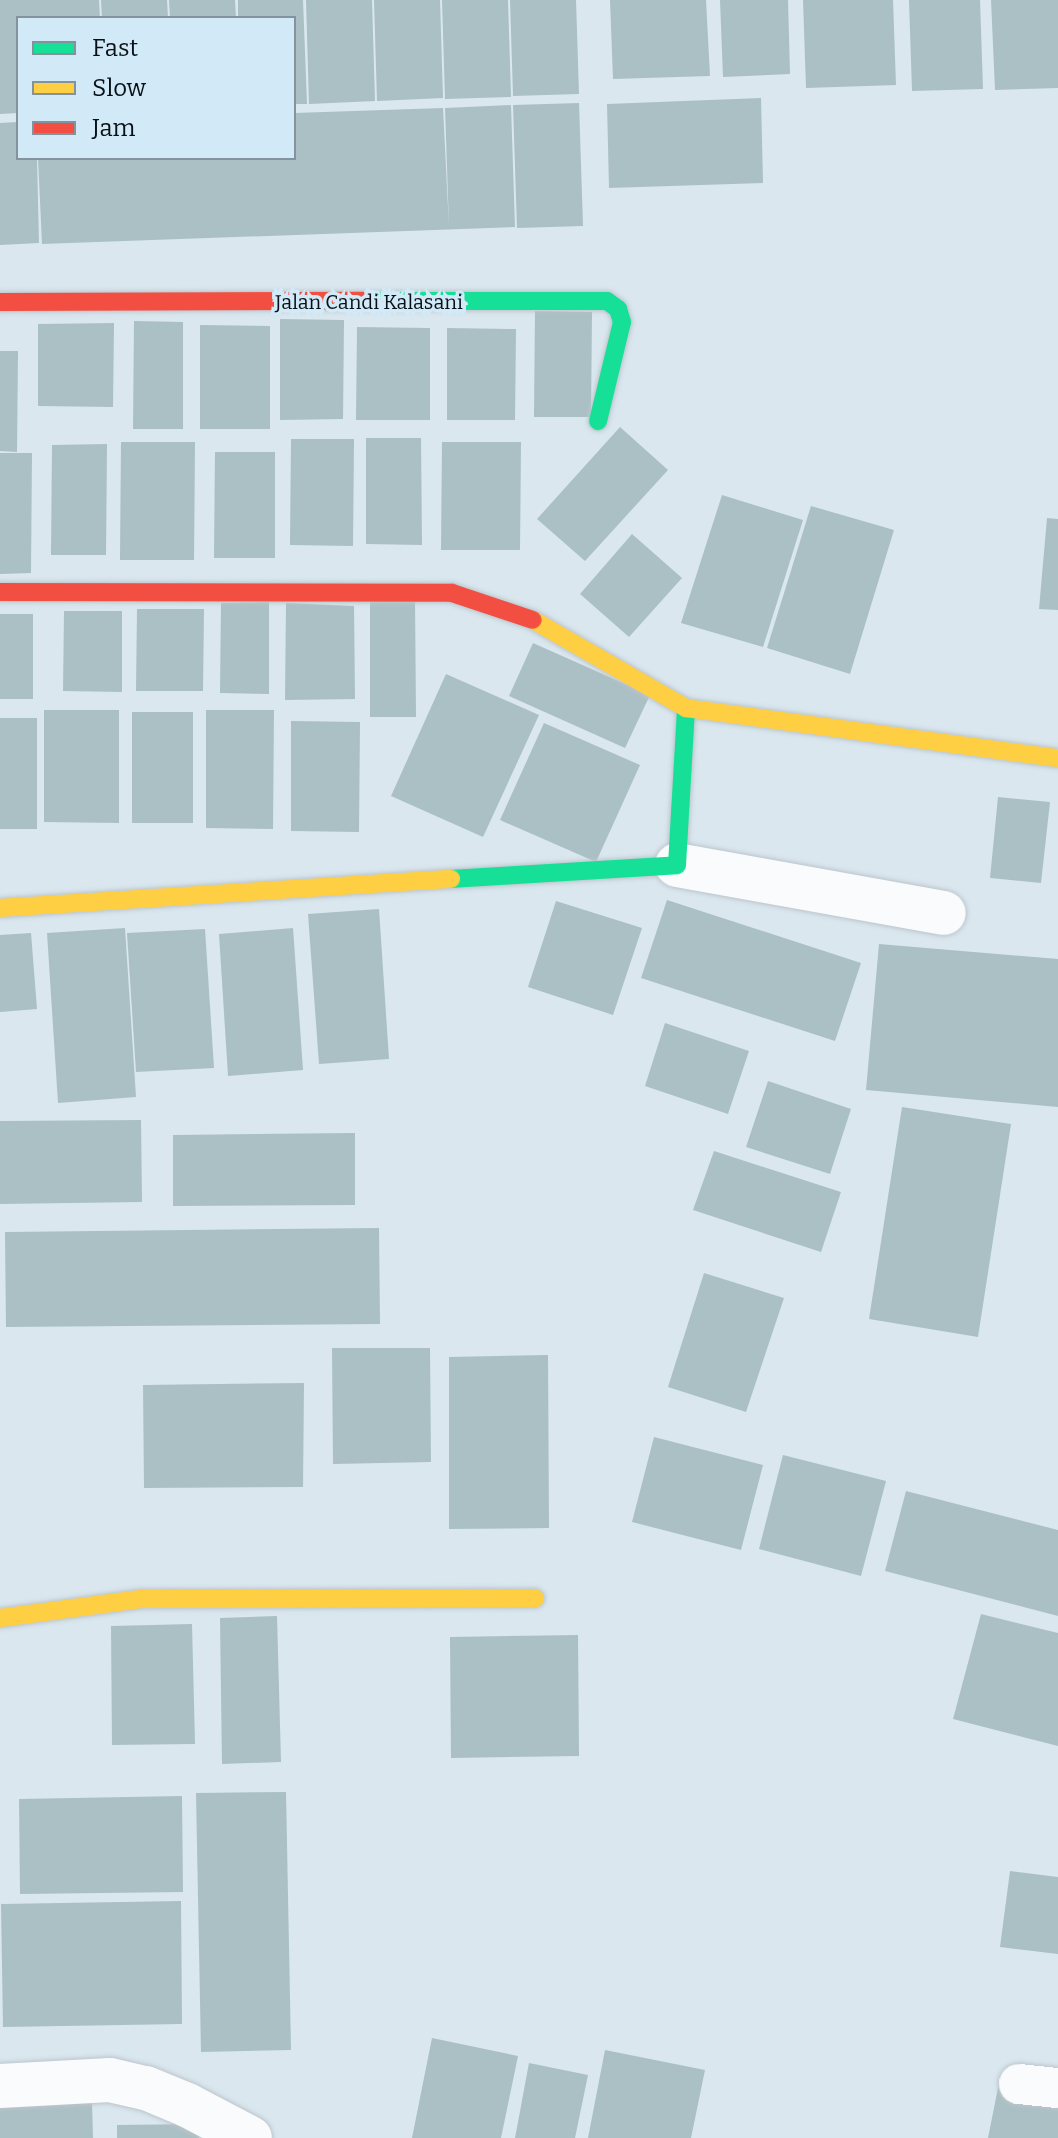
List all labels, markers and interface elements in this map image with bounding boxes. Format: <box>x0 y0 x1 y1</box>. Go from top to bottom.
legend <box>16 16 296 160</box>
text: Fast <box>92 34 138 62</box>
text: Slow <box>92 74 146 102</box>
text: Jam <box>92 114 135 142</box>
street label: Jalan Candi Kalasani <box>275 290 463 314</box>

